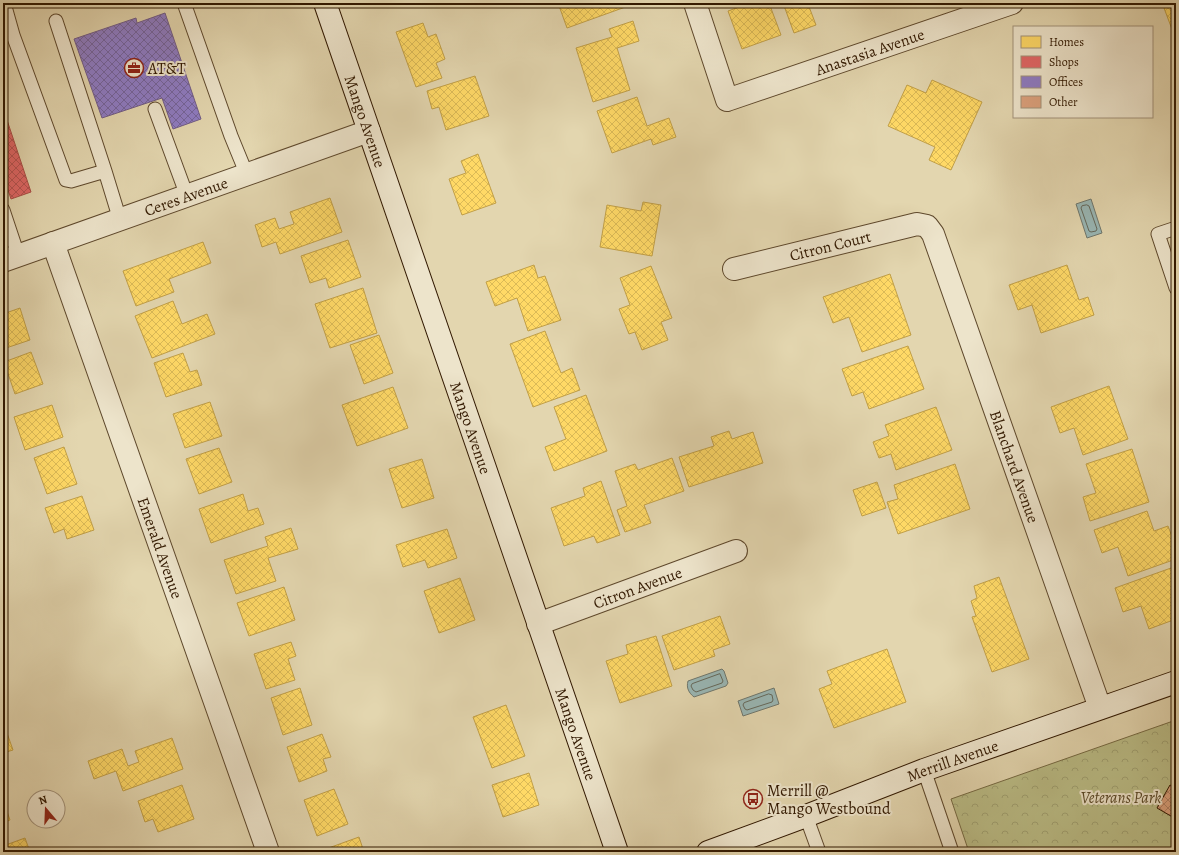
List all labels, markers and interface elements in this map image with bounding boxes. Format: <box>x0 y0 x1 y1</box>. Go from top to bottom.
street label: Anastasia Avenue <box>812 24 928 81</box>
legend <box>1013 26 1153 118</box>
text: Homes <box>1049 34 1084 50</box>
text: Shops <box>1049 54 1079 70</box>
office icon: AT&T <box>123 57 145 79</box>
place label: AT&T <box>147 58 186 80</box>
street label: Mango Avenue <box>339 72 391 171</box>
text: Offices <box>1049 74 1083 90</box>
text: Other <box>1049 94 1078 110</box>
street label: Ceres Avenue <box>141 172 231 222</box>
street label: Citron Court <box>787 226 873 267</box>
street label: Mango Avenue <box>444 379 496 477</box>
street label: Blanchard Avenue <box>984 407 1044 526</box>
street label: Emerald Avenue <box>132 494 188 602</box>
street label: Citron Avenue <box>590 562 685 615</box>
street label: Mango Avenue <box>549 685 602 784</box>
street label: Merrill Avenue <box>904 735 1001 788</box>
place label: Merrill @ Mango Westbound <box>767 780 891 820</box>
park label: Veterans Park <box>1081 787 1161 809</box>
bus stop icon: Merrill @ Mango Westbound <box>742 788 764 810</box>
north arrow <box>26 789 66 829</box>
text: N <box>37 792 49 808</box>

